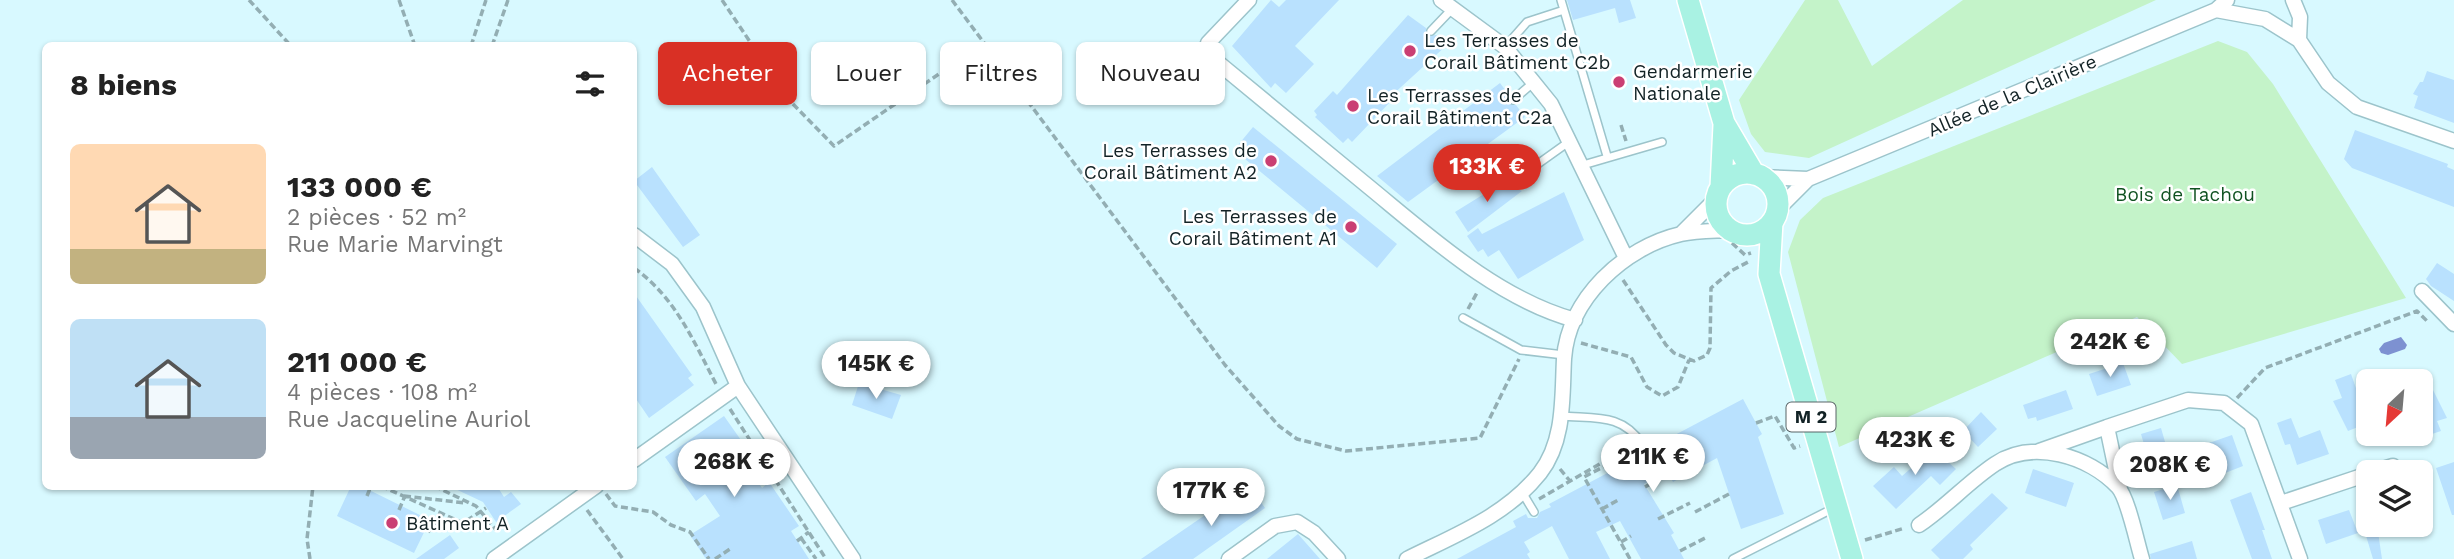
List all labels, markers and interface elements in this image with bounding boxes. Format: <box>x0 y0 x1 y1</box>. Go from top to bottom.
place label: Les Terrasses de Corail Bâtiment C2b <box>1424 29 1610 74</box>
chip: Acheter <box>658 42 797 105</box>
chip: Louer <box>811 42 926 105</box>
chip: Filtres <box>940 42 1062 105</box>
chip: Nouveau <box>1076 42 1225 105</box>
marker: Les Terrasses de Corail Bâtiment C2b <box>1402 43 1418 59</box>
street label: Allée de la Clairière <box>1924 49 2100 141</box>
place label: Gendarmerie Nationale <box>1633 60 1753 105</box>
icon: filters <box>571 65 609 103</box>
text: 8 biens <box>70 67 177 102</box>
marker: Gendarmerie Nationale <box>1611 74 1627 90</box>
place label: Les Terrasses de Corail Bâtiment C2a <box>1367 84 1552 129</box>
marker: Les Terrasses de Corail Bâtiment C2a <box>1345 98 1361 114</box>
place label: Les Terrasses de Corail Bâtiment A2 <box>1084 139 1257 184</box>
pin: 133K € <box>1430 144 1544 204</box>
marker: Les Terrasses de Corail Bâtiment A2 <box>1263 153 1279 169</box>
text: 133K € <box>1449 153 1525 180</box>
text: 133 000 € <box>287 169 432 204</box>
icon: home <box>126 172 210 256</box>
park label: Bois de Tachou <box>2115 183 2255 206</box>
text: 2 pièces · 52 m² <box>287 204 466 231</box>
place label: Les Terrasses de Corail Bâtiment A1 <box>1169 205 1337 250</box>
marker: Les Terrasses de Corail Bâtiment A1 <box>1343 219 1359 235</box>
text: Rue Marie Marvingt <box>287 231 503 258</box>
pin: 242K € <box>2053 320 2167 379</box>
text: 242K € <box>2070 328 2150 355</box>
pin: 145K € <box>819 342 933 401</box>
text: 211 000 € <box>287 344 427 379</box>
icon: home <box>126 347 210 431</box>
text: 145K € <box>838 350 914 377</box>
north arrow <box>2356 369 2432 446</box>
map controls <box>2356 369 2433 537</box>
text: 4 pièces · 108 m² <box>287 379 477 406</box>
road number: M 2 <box>1786 402 1836 432</box>
text: Rue Jacqueline Auriol <box>287 406 530 433</box>
pin: 423K € <box>1858 418 1972 477</box>
text: 423K € <box>1875 426 1955 453</box>
pin: 211K € <box>1596 434 1710 494</box>
pin: 268K € <box>677 440 791 499</box>
pin: 208K € <box>2113 442 2227 502</box>
text: 211K € <box>1617 443 1689 470</box>
text: 268K € <box>694 448 774 475</box>
text: 208K € <box>2129 451 2211 478</box>
button: layers <box>2356 460 2433 537</box>
pin: 177K € <box>1154 468 1268 528</box>
text: 177K € <box>1173 477 1249 504</box>
place label: Bâtiment A <box>406 512 509 535</box>
marker: Bâtiment A <box>384 515 400 531</box>

